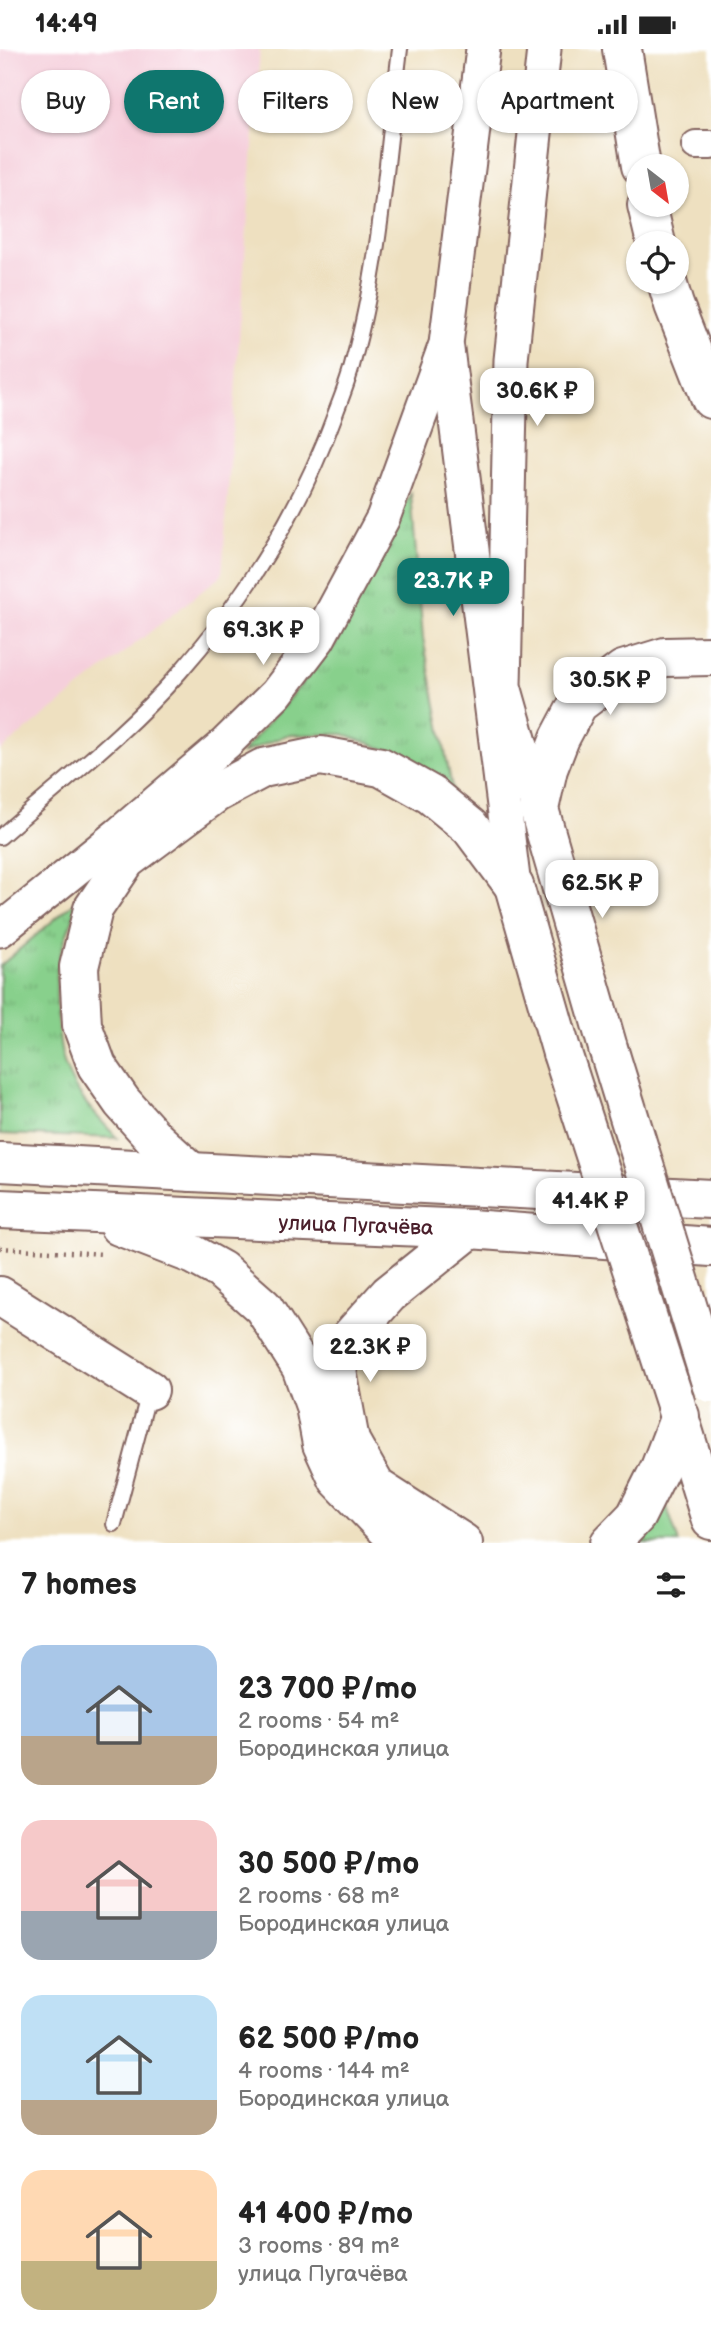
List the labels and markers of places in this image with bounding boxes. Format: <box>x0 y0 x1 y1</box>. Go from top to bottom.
pin: 30.6K ₽ <box>472 369 602 428</box>
pin: 23.7K ₽ <box>388 559 518 618</box>
pin: 69.3K ₽ <box>198 607 328 667</box>
pin: 30.5K ₽ <box>545 657 675 717</box>
pin: 62.5K ₽ <box>537 861 667 920</box>
pin: 41.4K ₽ <box>525 1179 655 1238</box>
pin: 22.3K ₽ <box>305 1325 435 1384</box>

